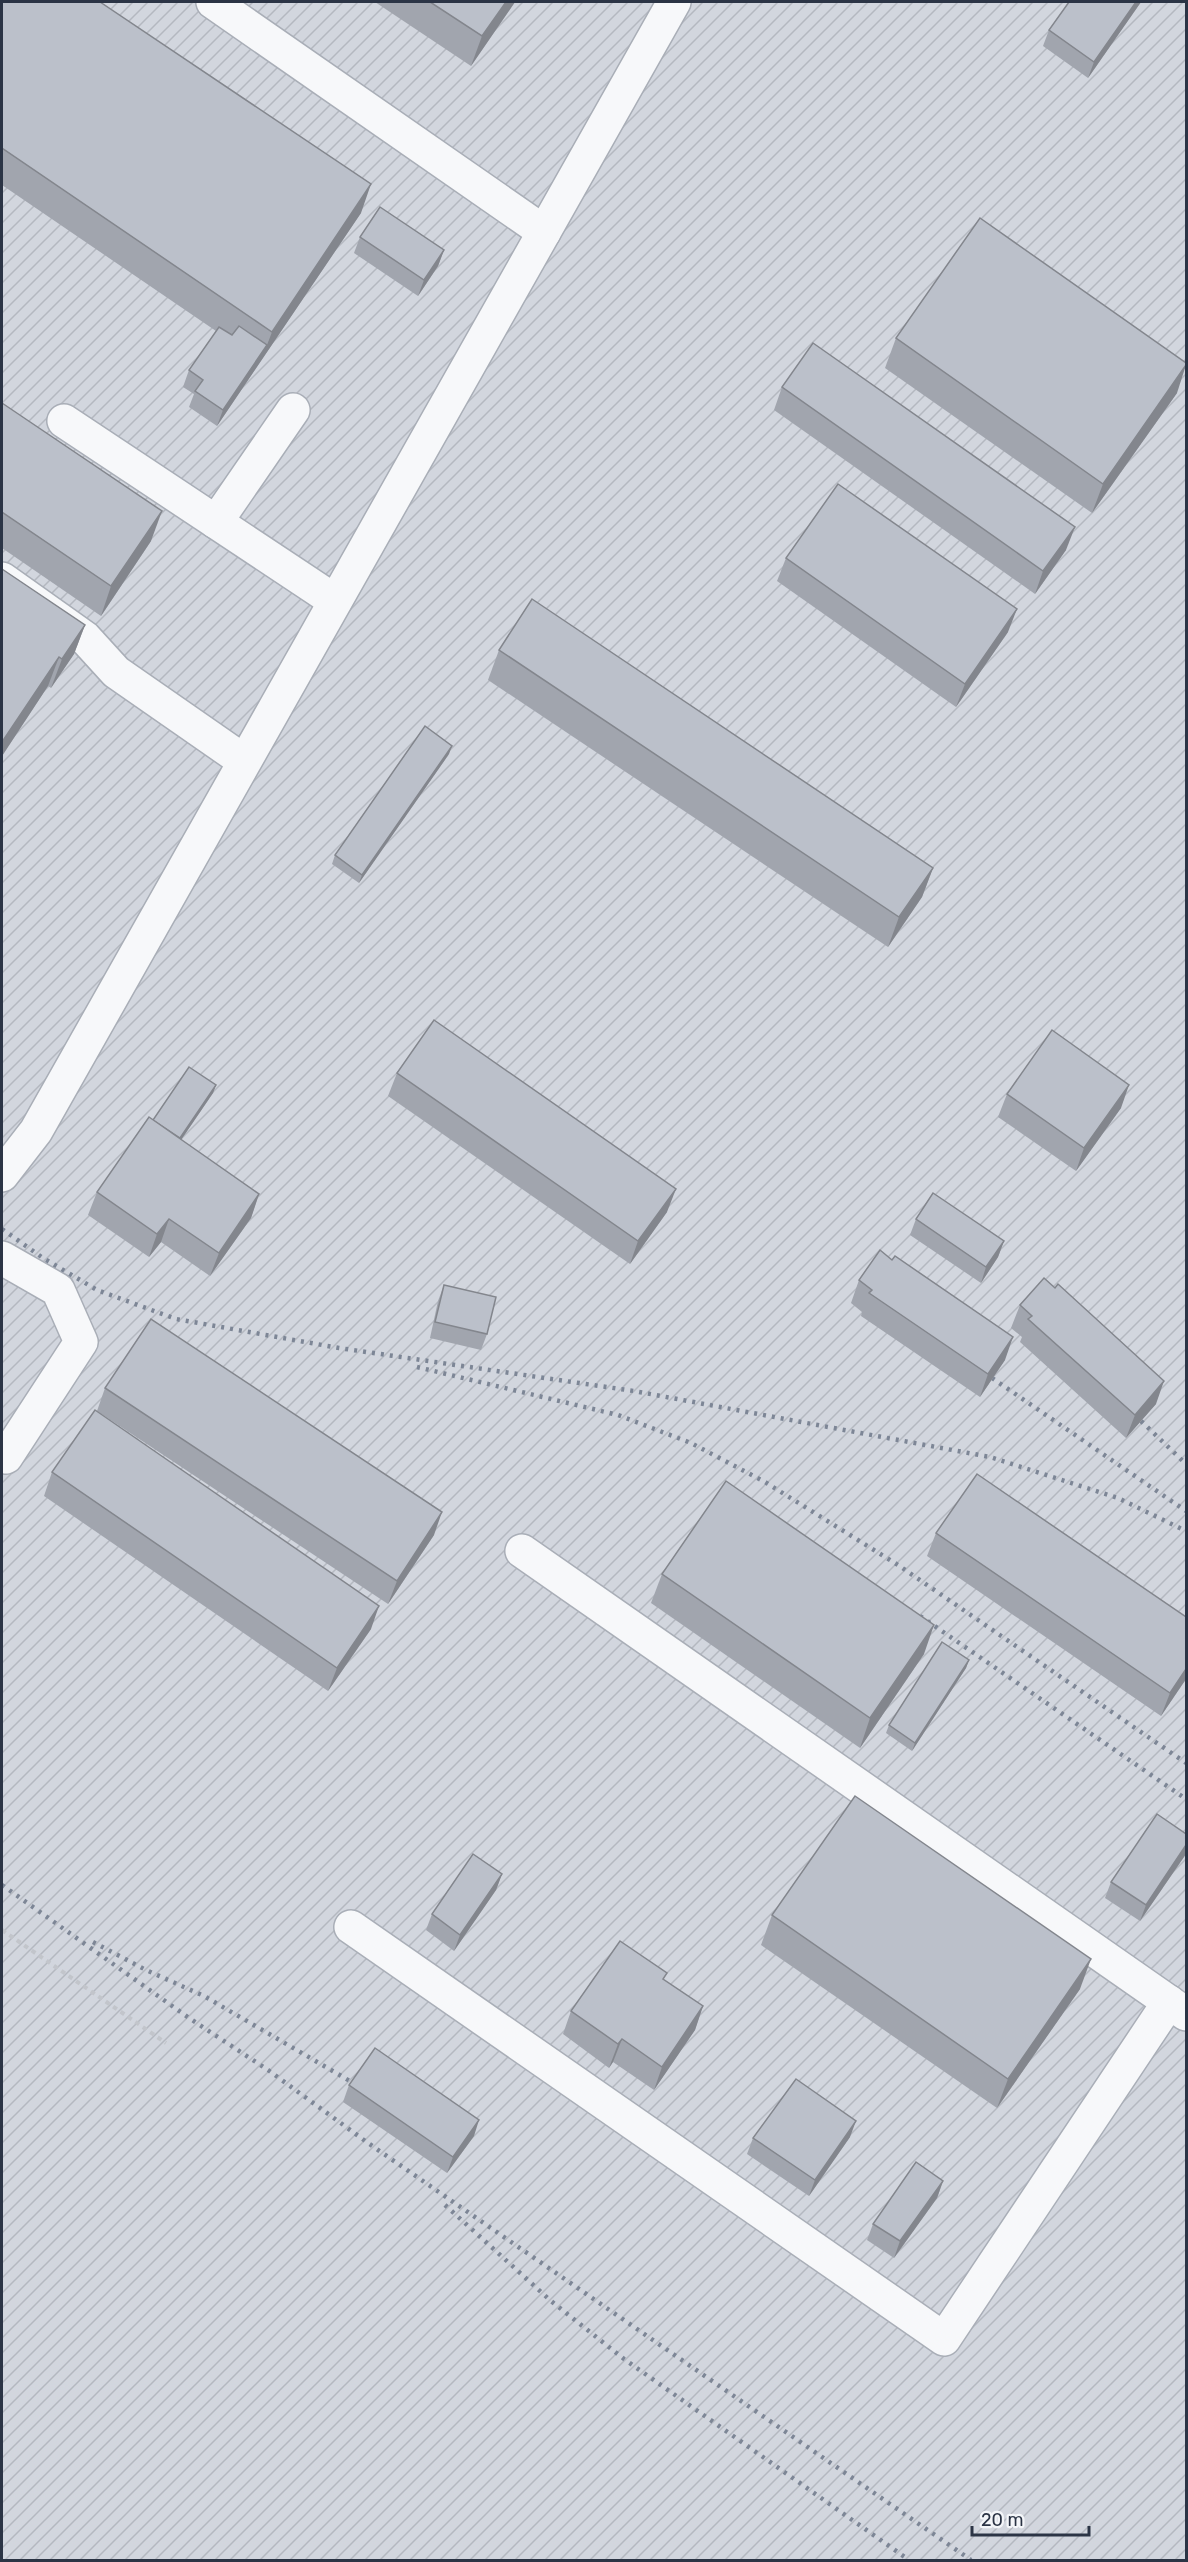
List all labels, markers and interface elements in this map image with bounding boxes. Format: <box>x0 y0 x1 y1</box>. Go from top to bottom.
scale bar <box>972 2499 1089 2537</box>
text: 20 m <box>981 2509 1023 2531</box>

